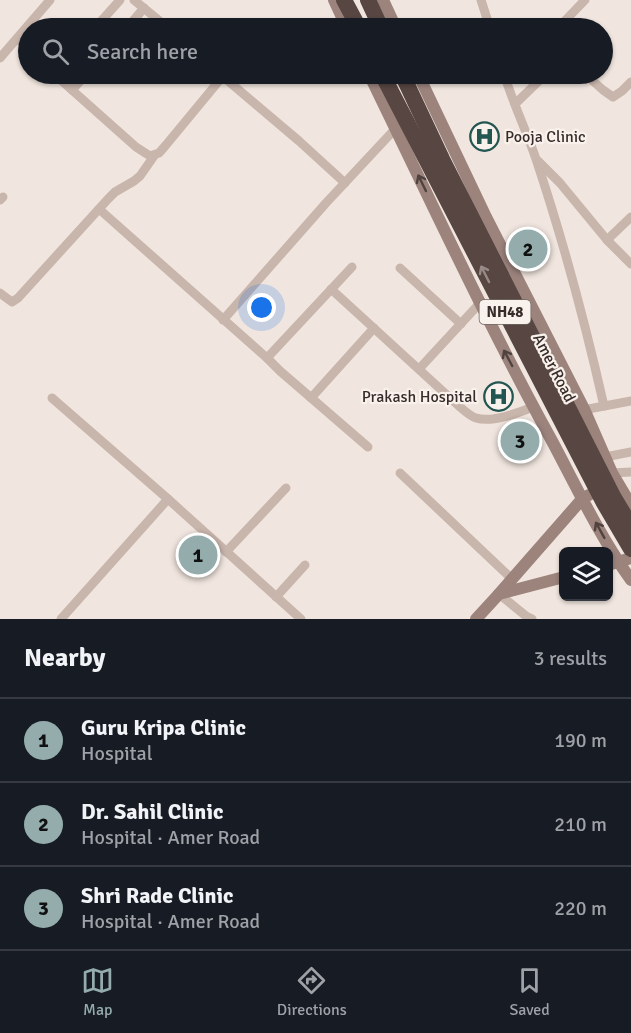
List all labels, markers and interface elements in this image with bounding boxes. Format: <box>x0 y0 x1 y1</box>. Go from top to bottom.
search box <box>18 18 613 84</box>
icon: search <box>39 35 72 68</box>
text: Search here <box>87 38 198 65</box>
hospital icon: Pooja Clinic <box>468 121 500 153</box>
place label: Pooja Clinic <box>505 127 586 147</box>
one-way arrow <box>416 174 428 192</box>
pin: 2 <box>508 226 548 272</box>
one-way arrow <box>479 266 491 284</box>
your location <box>247 293 276 322</box>
road number: NH48 <box>480 300 530 324</box>
street label: Amer Road <box>528 330 580 406</box>
one-way arrow <box>502 350 513 368</box>
hospital icon: Prakash Hospital <box>482 381 514 413</box>
place label: Prakash Hospital <box>362 387 477 407</box>
pin: 3 <box>500 418 540 464</box>
one-way arrow <box>594 522 606 539</box>
pin: 1 <box>178 532 218 578</box>
map controls <box>559 547 613 601</box>
button: layers <box>559 547 613 601</box>
text: Nearby <box>24 642 105 674</box>
text: 3 results <box>534 646 607 671</box>
text: Guru Kripa Clinic <box>81 714 246 741</box>
text: 1 <box>38 728 49 753</box>
text: 190 m <box>554 728 607 753</box>
text: Hospital <box>81 741 153 766</box>
text: Dr. Sahil Clinic <box>81 798 223 825</box>
text: 2 <box>38 812 49 837</box>
text: 210 m <box>554 812 607 837</box>
text: Hospital · Amer Road <box>81 825 260 850</box>
text: Shri Rade Clinic <box>81 882 234 909</box>
text: 3 <box>38 896 49 921</box>
text: 220 m <box>554 896 607 921</box>
text: Hospital · Amer Road <box>81 909 260 934</box>
tab: Map <box>81 964 114 1020</box>
tab: Directions <box>277 964 347 1020</box>
tab: Saved <box>509 964 550 1020</box>

